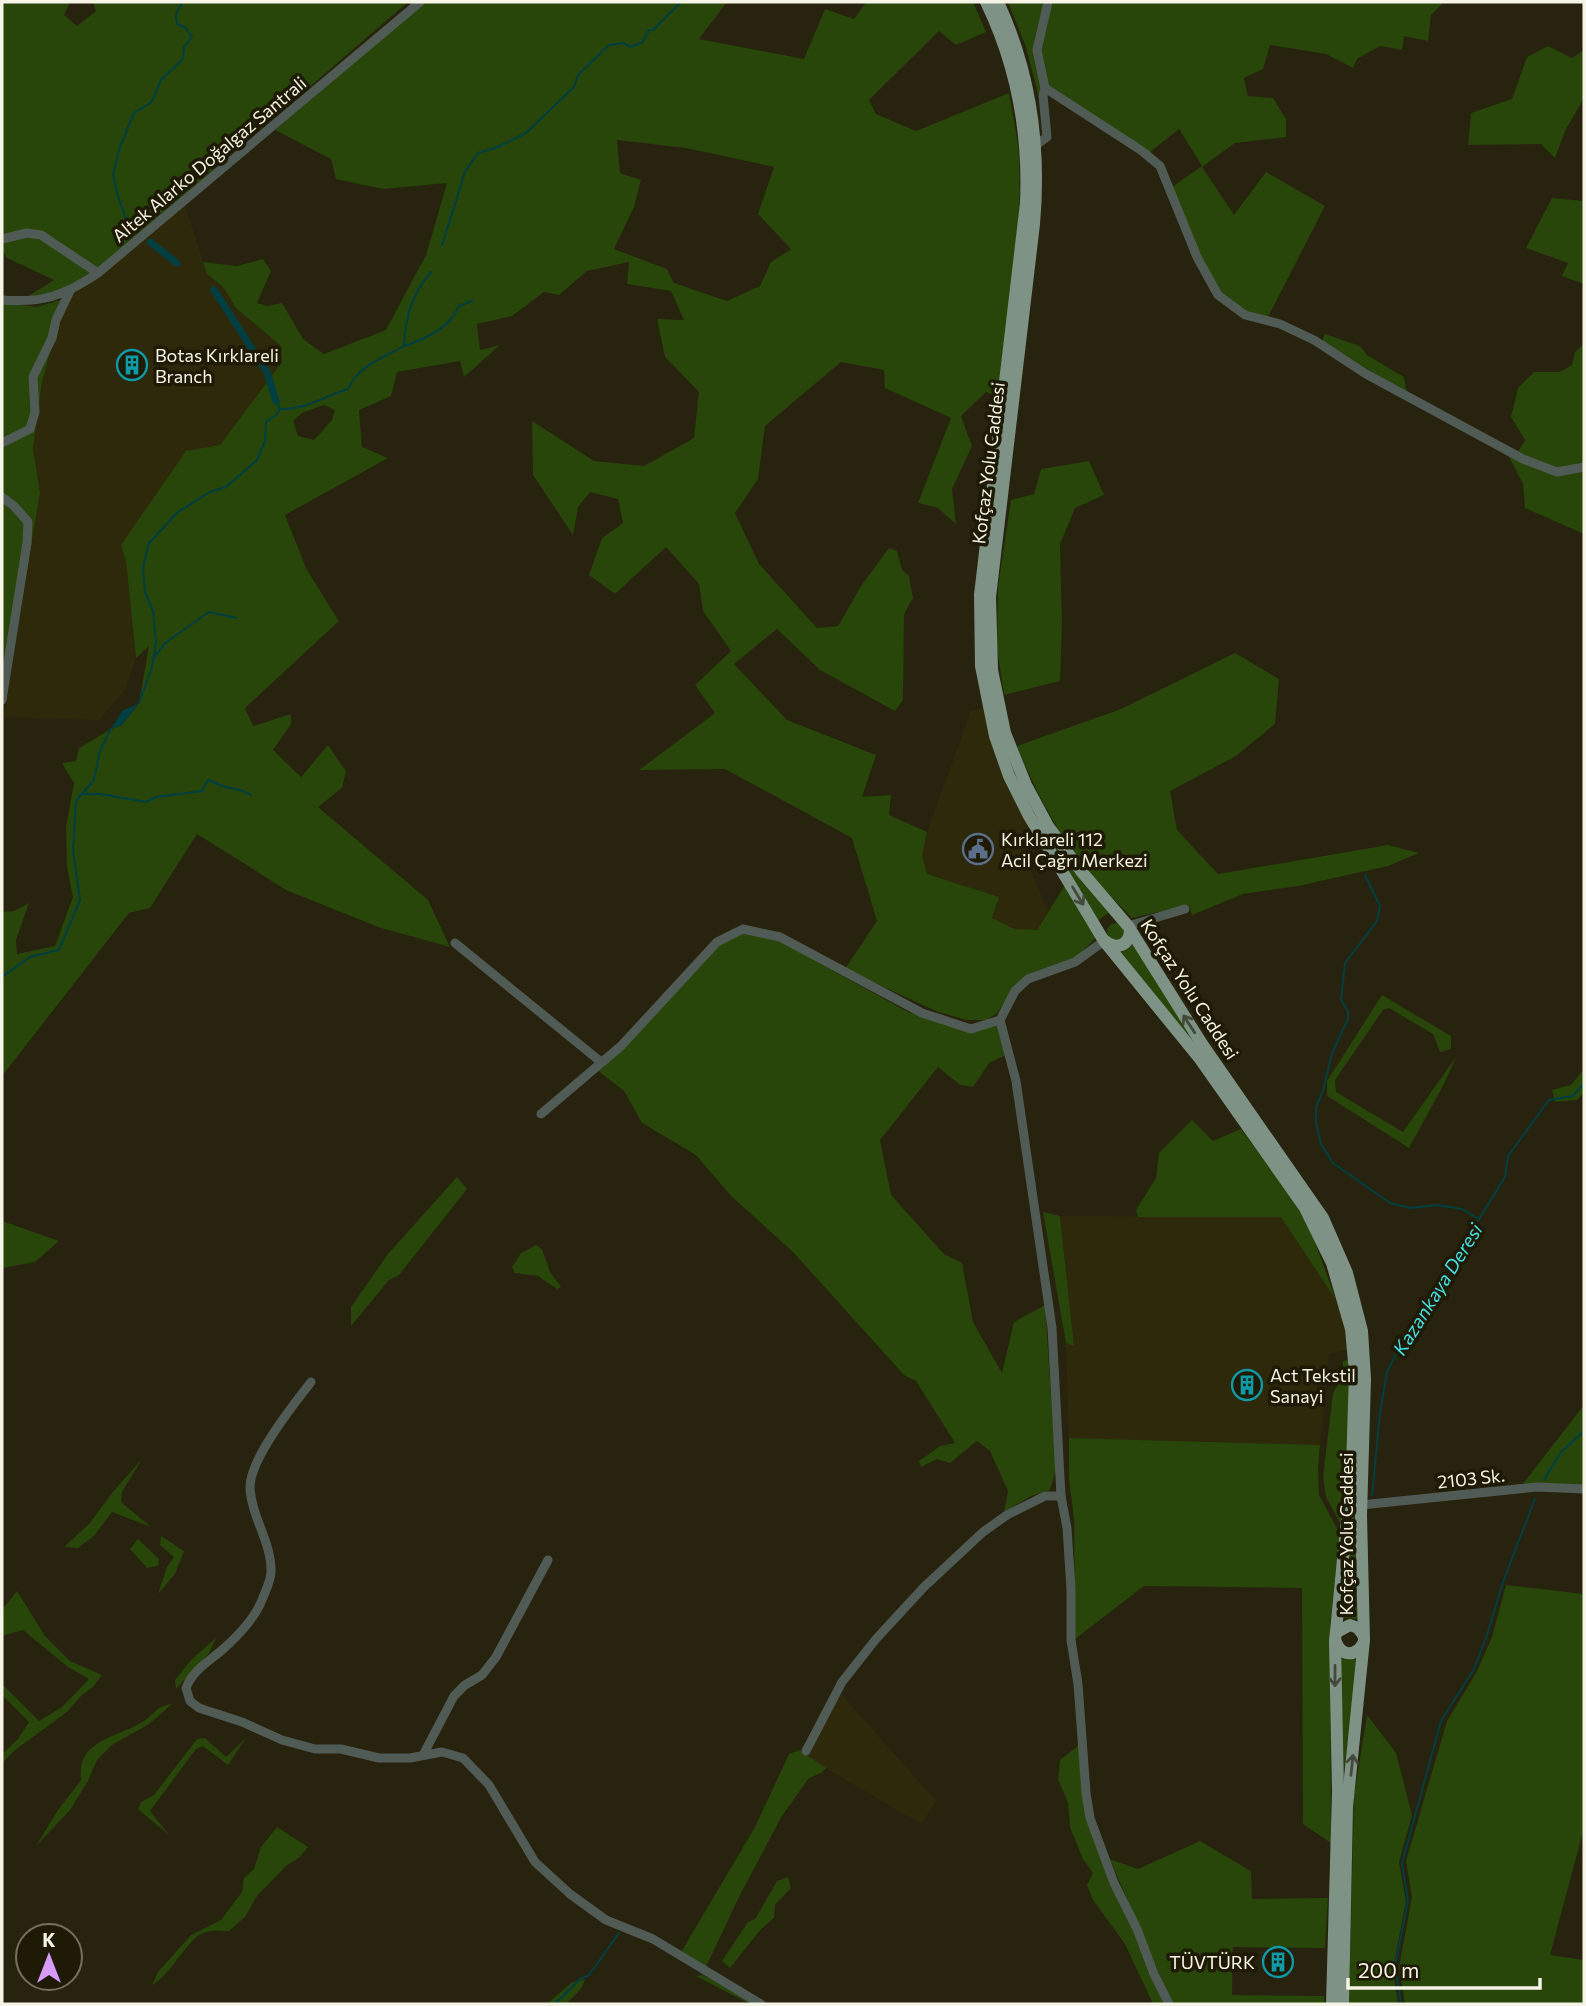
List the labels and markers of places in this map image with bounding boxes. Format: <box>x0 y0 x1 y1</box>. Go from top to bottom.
place label: Botas Kırklareli Branch <box>155 344 279 387</box>
building icon: Botas Kırklareli Branch <box>115 348 149 382</box>
place label: Kırklareli 112 Acil Çağrı Merkezi <box>1001 828 1148 871</box>
public building icon: Kırklareli 112 Acil Çağrı Merkezi <box>961 832 995 866</box>
place label: Act Tekstil Sanayi <box>1270 1364 1356 1407</box>
building icon: Act Tekstil Sanayi <box>1230 1368 1264 1402</box>
building icon: TÜVTÜRK <box>1261 1945 1295 1979</box>
place label: TÜVTÜRK <box>1169 1951 1255 1973</box>

